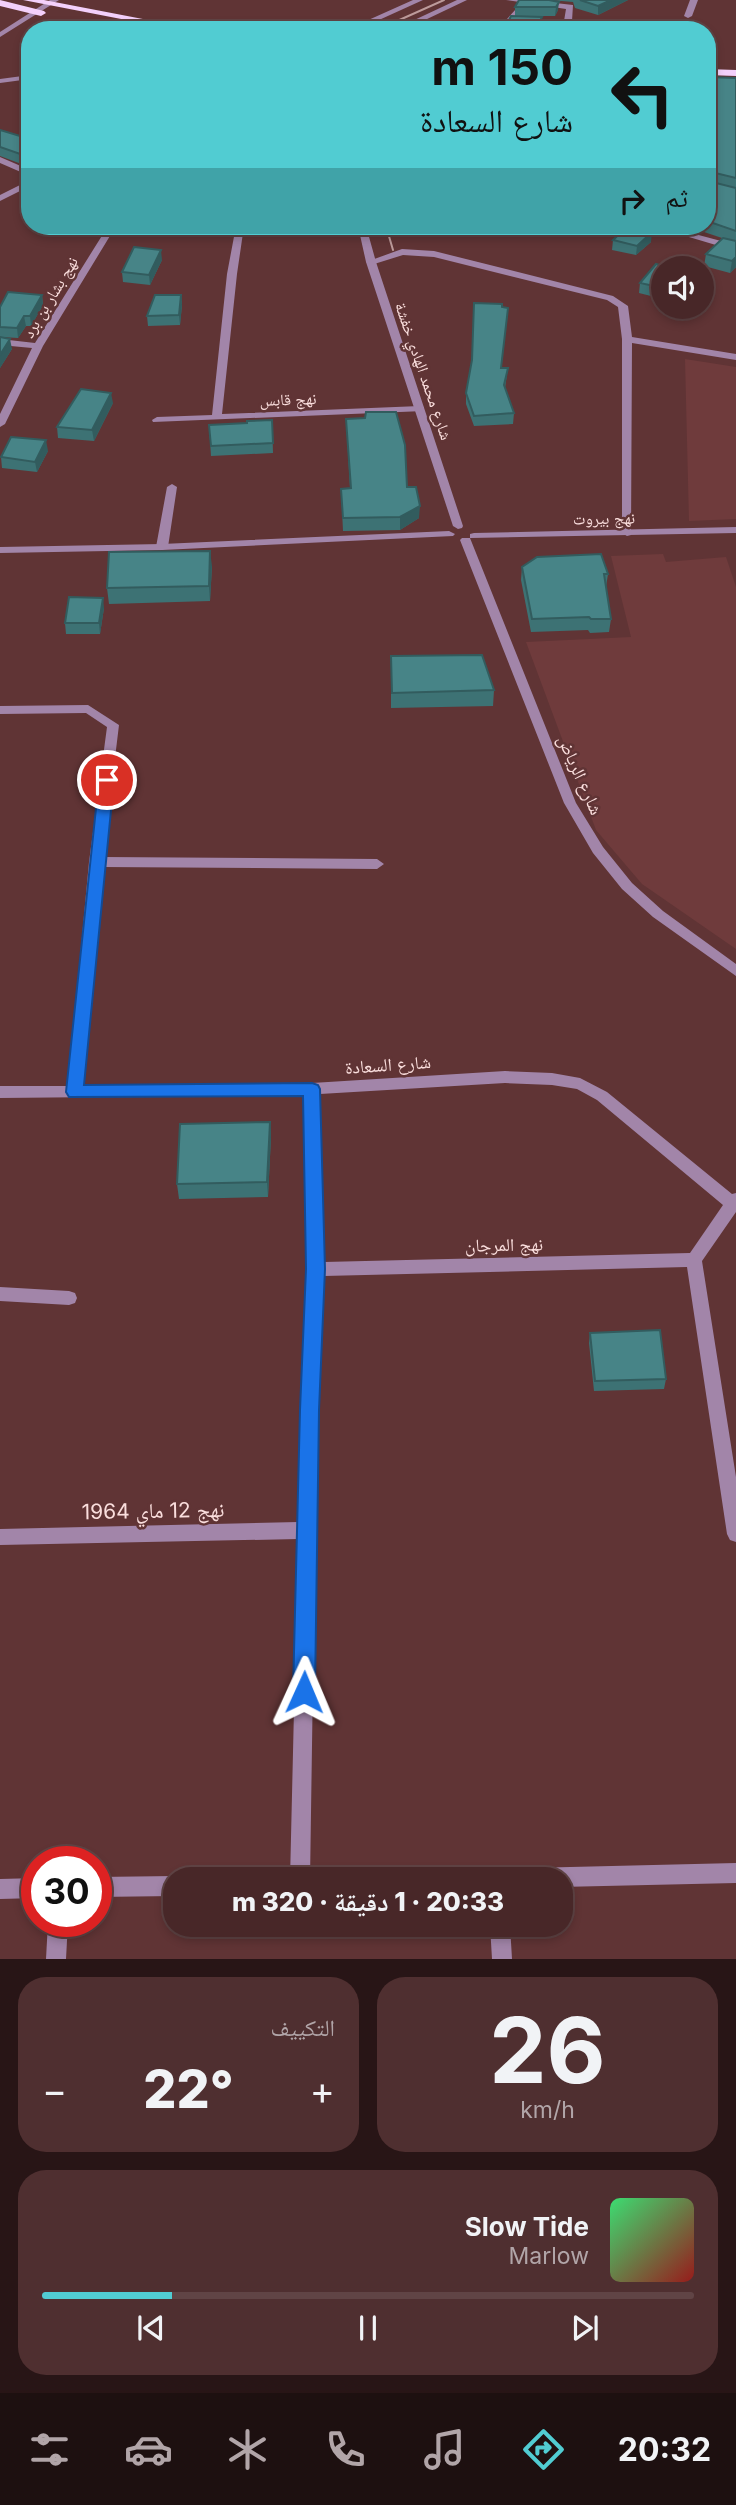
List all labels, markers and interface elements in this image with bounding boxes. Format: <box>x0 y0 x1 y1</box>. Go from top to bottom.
text: 150 m <box>431 38 573 97</box>
icon: left <box>597 49 688 140</box>
text: شارع السعادة <box>420 101 573 140</box>
icon: right <box>613 182 651 220</box>
text: ثم <box>665 182 688 213</box>
street label: نهج بشار بن برد <box>18 253 83 342</box>
map controls <box>651 256 714 319</box>
button: sound <box>651 256 714 319</box>
street label: شارع محمد الهادي خفشة <box>388 300 457 443</box>
street label: نهج قابس <box>259 388 317 411</box>
street label: نهج بيروت <box>573 507 635 530</box>
street label: شارع الرياض <box>553 732 607 818</box>
pin <box>77 750 137 810</box>
icon: arrive <box>88 761 126 799</box>
street label: شارع السعادة <box>344 1051 432 1079</box>
street label: نهج المرجان <box>465 1233 543 1258</box>
street label: نهج 12 ماي 1964 <box>81 1497 225 1529</box>
position arrow <box>267 1655 341 1729</box>
speed limit sign: 30 <box>21 1846 112 1937</box>
text: 20:33 · 1 دقيقة · 320 m <box>232 1886 504 1917</box>
text: 26 <box>489 1995 606 2105</box>
text: التكييف <box>270 2014 335 2042</box>
text: 22° <box>143 2058 234 2121</box>
text: − <box>42 2067 67 2113</box>
text: + <box>310 2067 335 2113</box>
text: km/h <box>520 2096 575 2124</box>
text: Slow Tide <box>465 2211 589 2242</box>
text: Marlow <box>509 2242 589 2270</box>
icon: previous <box>132 2309 170 2347</box>
icon: pause <box>349 2309 387 2347</box>
icon: next <box>566 2309 604 2347</box>
icon: filters <box>25 2425 74 2474</box>
icon: car <box>124 2425 173 2474</box>
icon: climate <box>223 2425 272 2474</box>
icon: phone <box>321 2425 370 2474</box>
icon: music <box>420 2425 469 2474</box>
icon: directions <box>519 2425 568 2474</box>
text: 20:32 <box>618 2430 711 2469</box>

